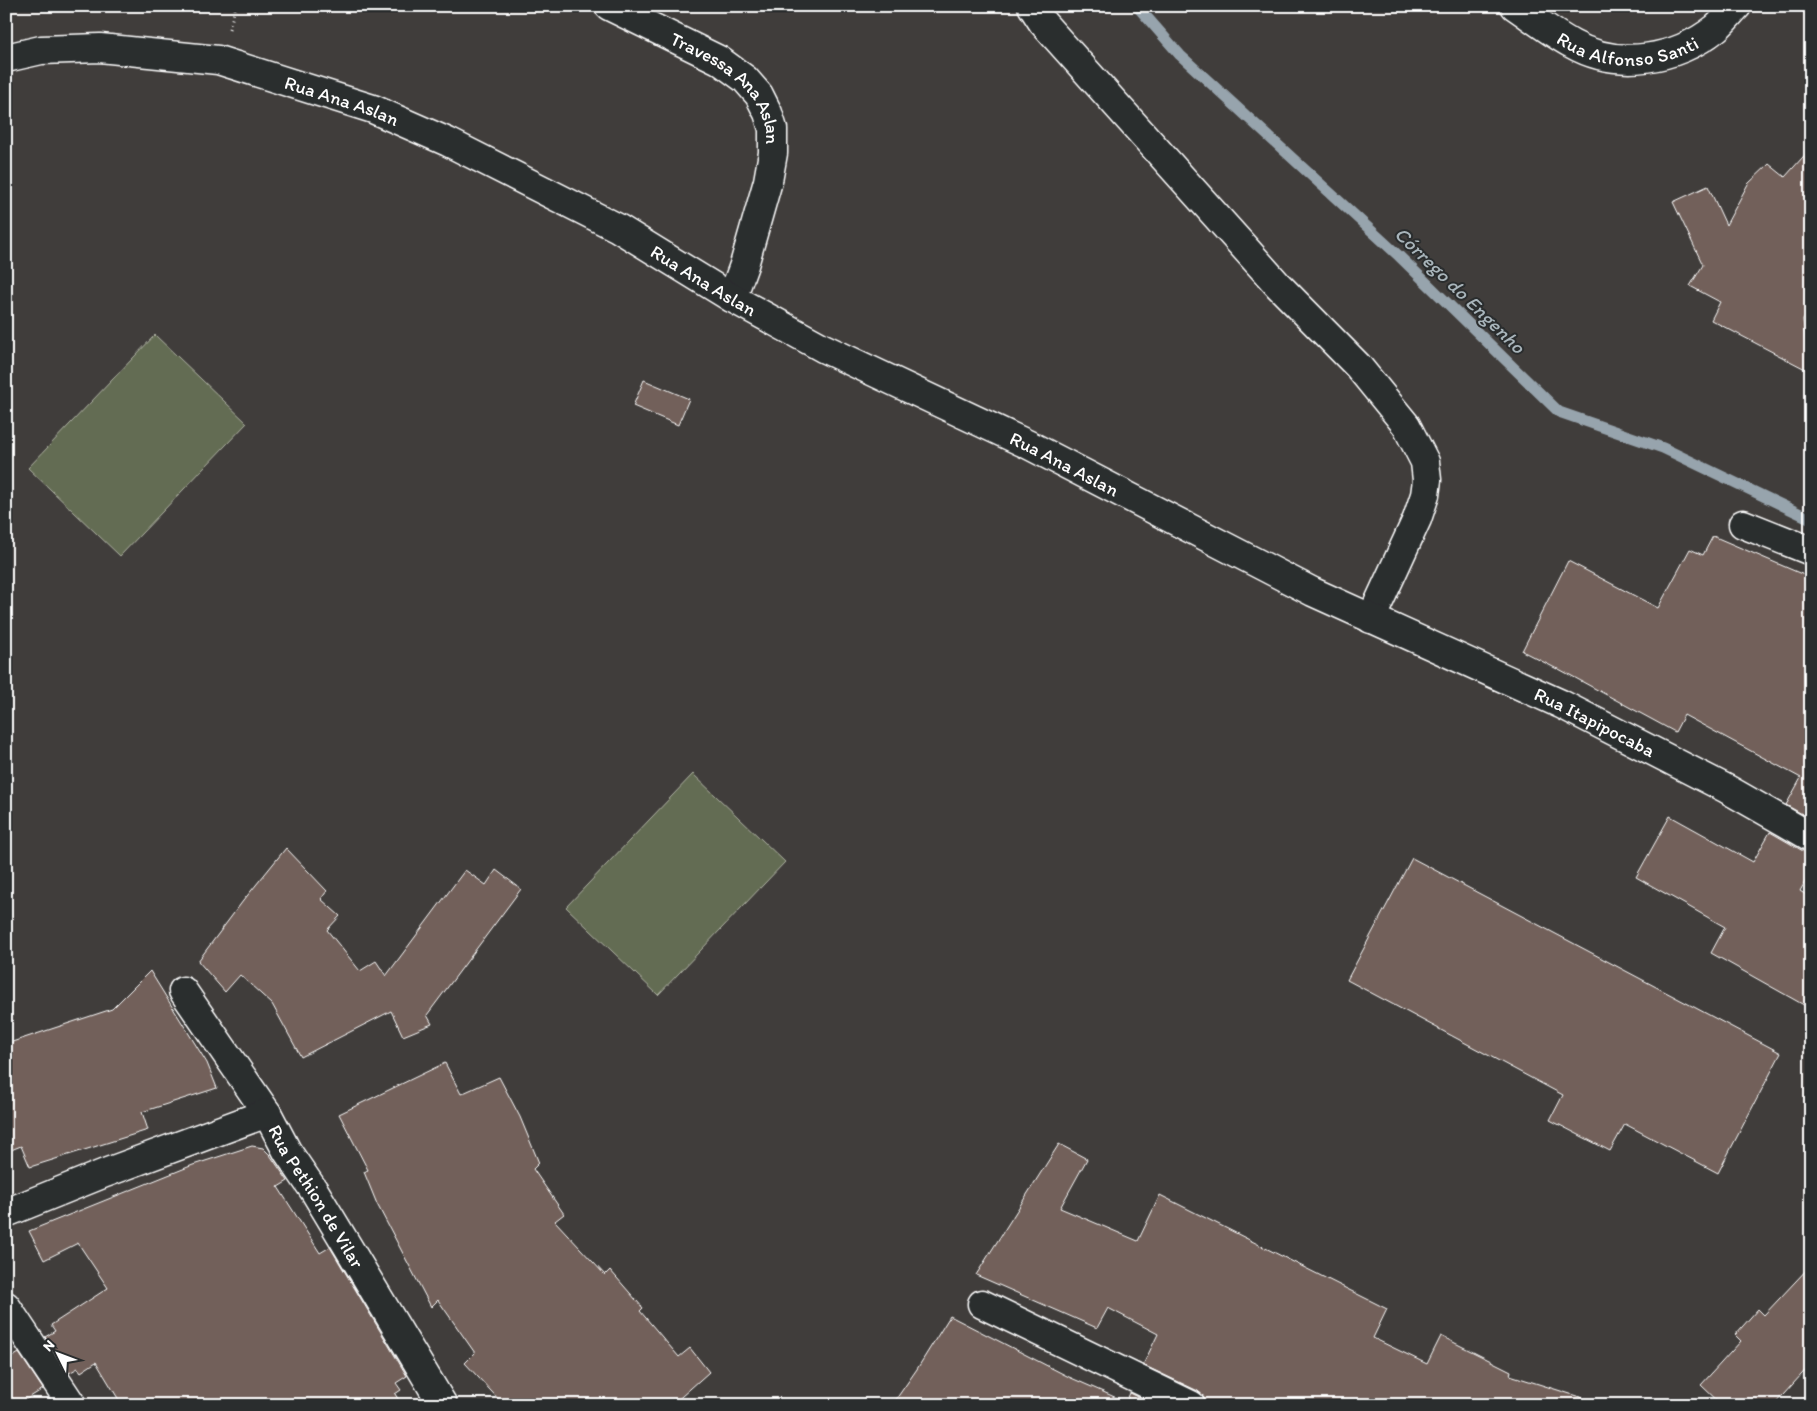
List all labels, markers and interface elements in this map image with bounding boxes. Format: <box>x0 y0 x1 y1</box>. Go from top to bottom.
street label: Rua Alfonso Santi <box>1553 26 1702 70</box>
street label: Travessa Ana Aslan <box>667 27 785 144</box>
street label: Rua Ana Aslan <box>282 70 403 131</box>
water label: Córrego do Engenho <box>1390 222 1531 359</box>
street label: Rua Ana Aslan <box>647 240 761 321</box>
street label: Rua Ana Aslan <box>1006 426 1123 501</box>
street label: Rua Itapipocaba <box>1531 682 1659 762</box>
street label: Rua Pethion de Vilar <box>264 1121 370 1272</box>
north arrow <box>32 1328 82 1378</box>
text: N <box>39 1336 58 1355</box>

